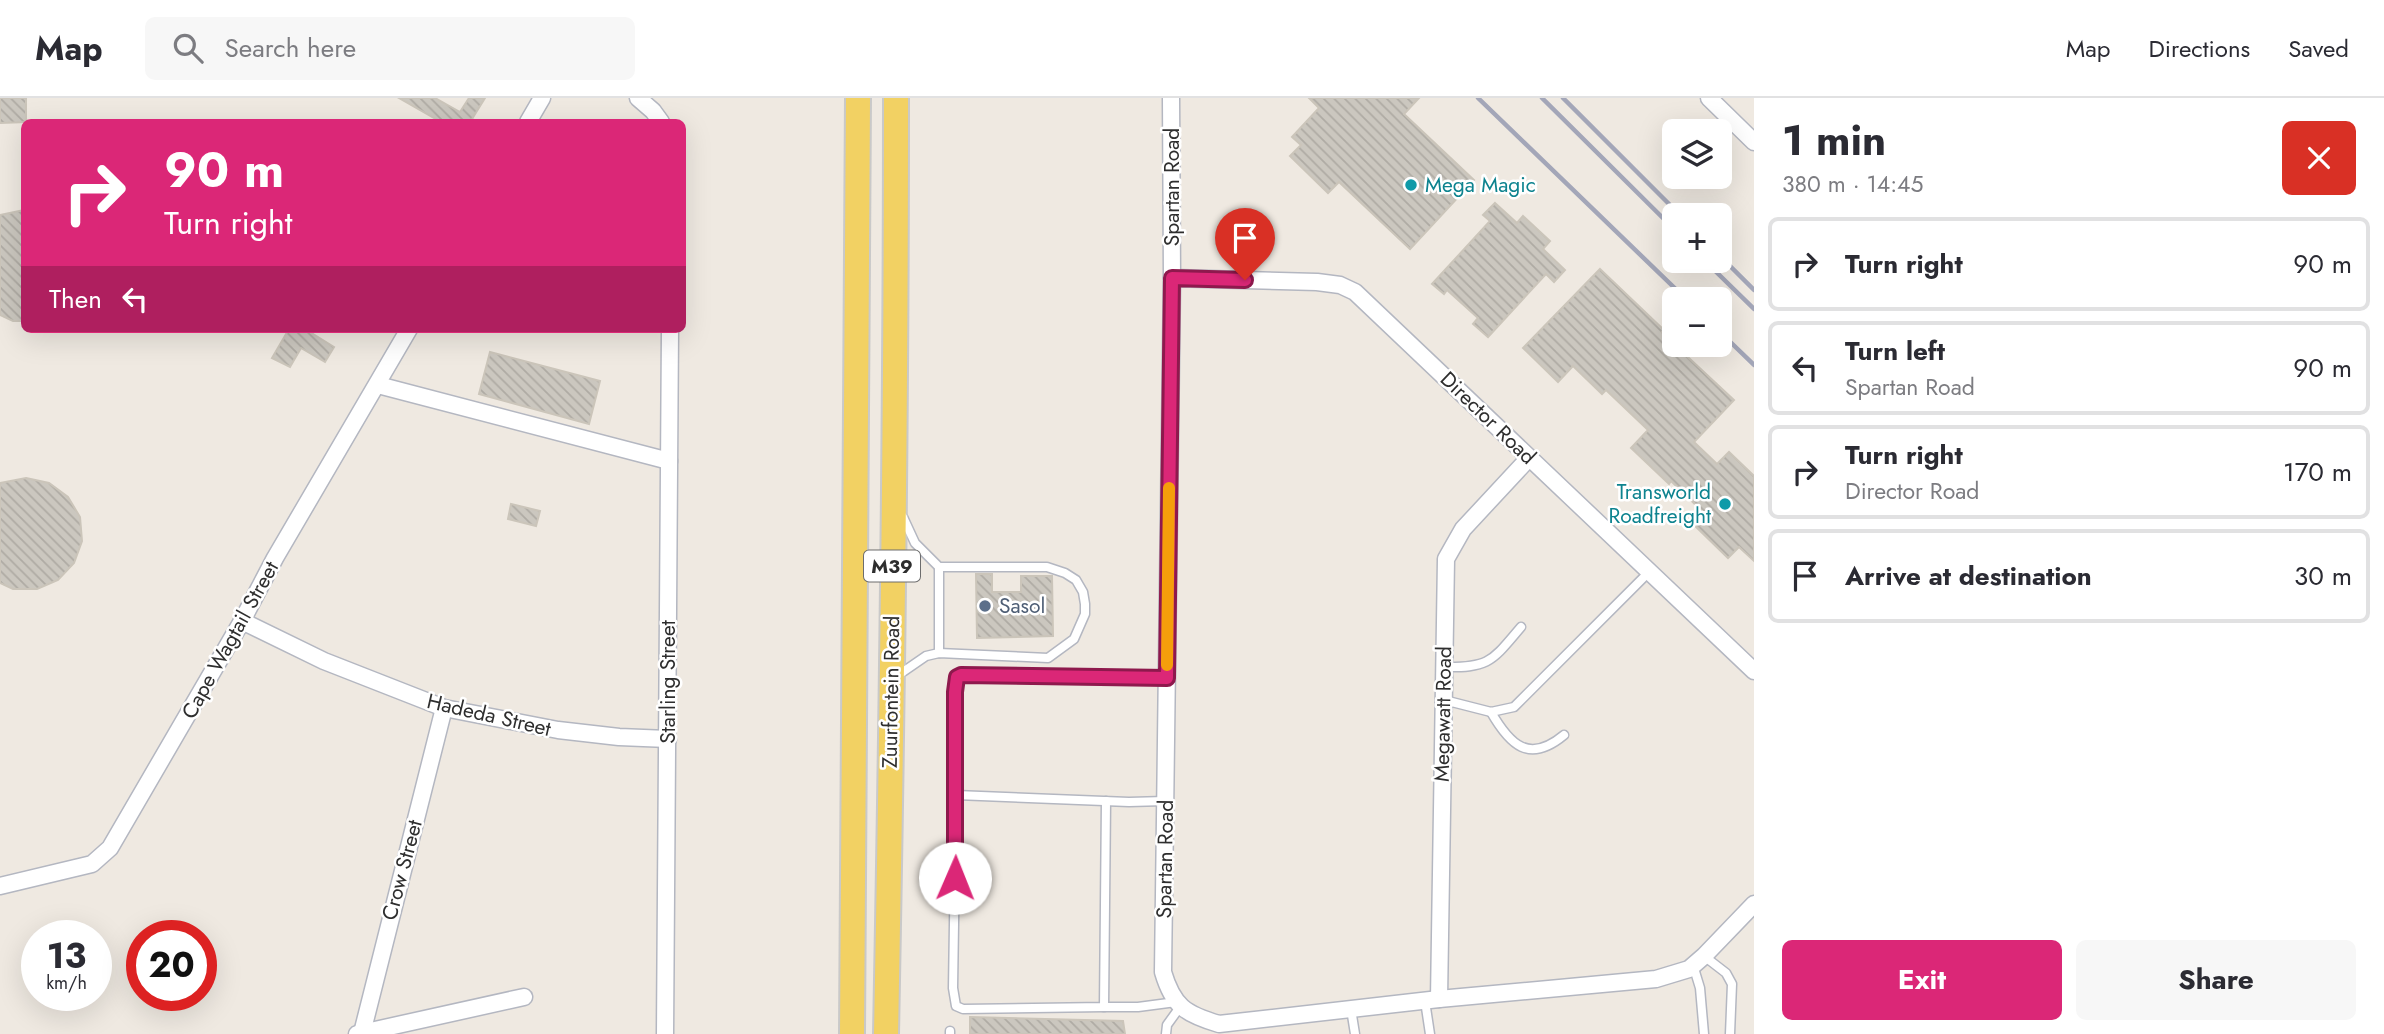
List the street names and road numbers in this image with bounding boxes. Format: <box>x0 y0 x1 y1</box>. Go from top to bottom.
street label: Spartan Road <box>1157 128 1187 246</box>
street label: Director Road <box>1433 365 1543 471</box>
road number: M39 <box>864 551 920 582</box>
street label: Cape Wagtail Street <box>174 556 286 724</box>
street label: Zuurfontein Road <box>875 615 907 769</box>
street label: Starling Street <box>653 620 683 744</box>
street label: Megawatt Road <box>1427 646 1459 782</box>
street label: Hadeda Street <box>424 686 554 744</box>
street label: Spartan Road <box>1149 799 1181 919</box>
street label: Crow Street <box>374 816 430 924</box>

